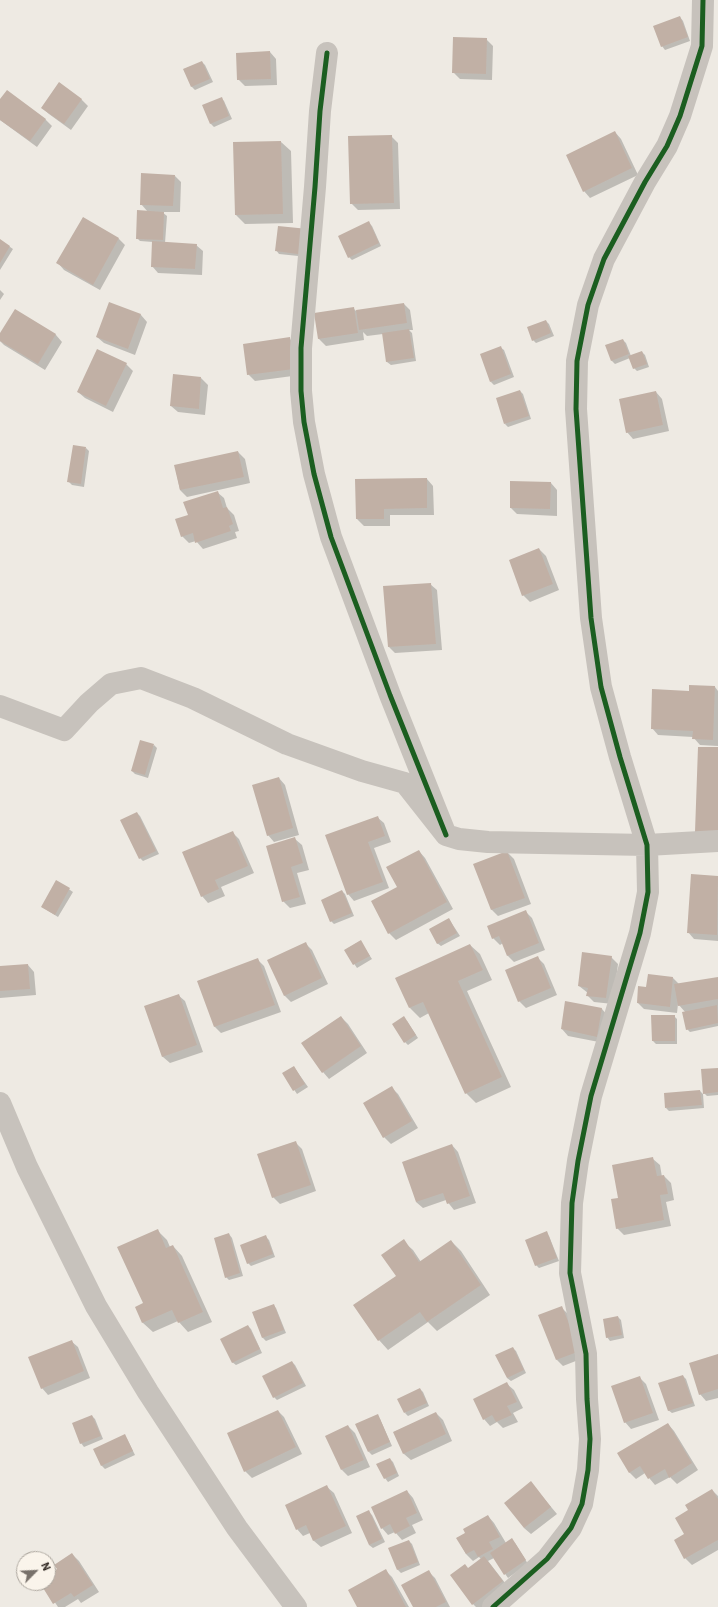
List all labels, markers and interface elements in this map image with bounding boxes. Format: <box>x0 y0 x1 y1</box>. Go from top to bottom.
north arrow <box>16 1551 56 1591</box>
text: N <box>38 1560 54 1573</box>

